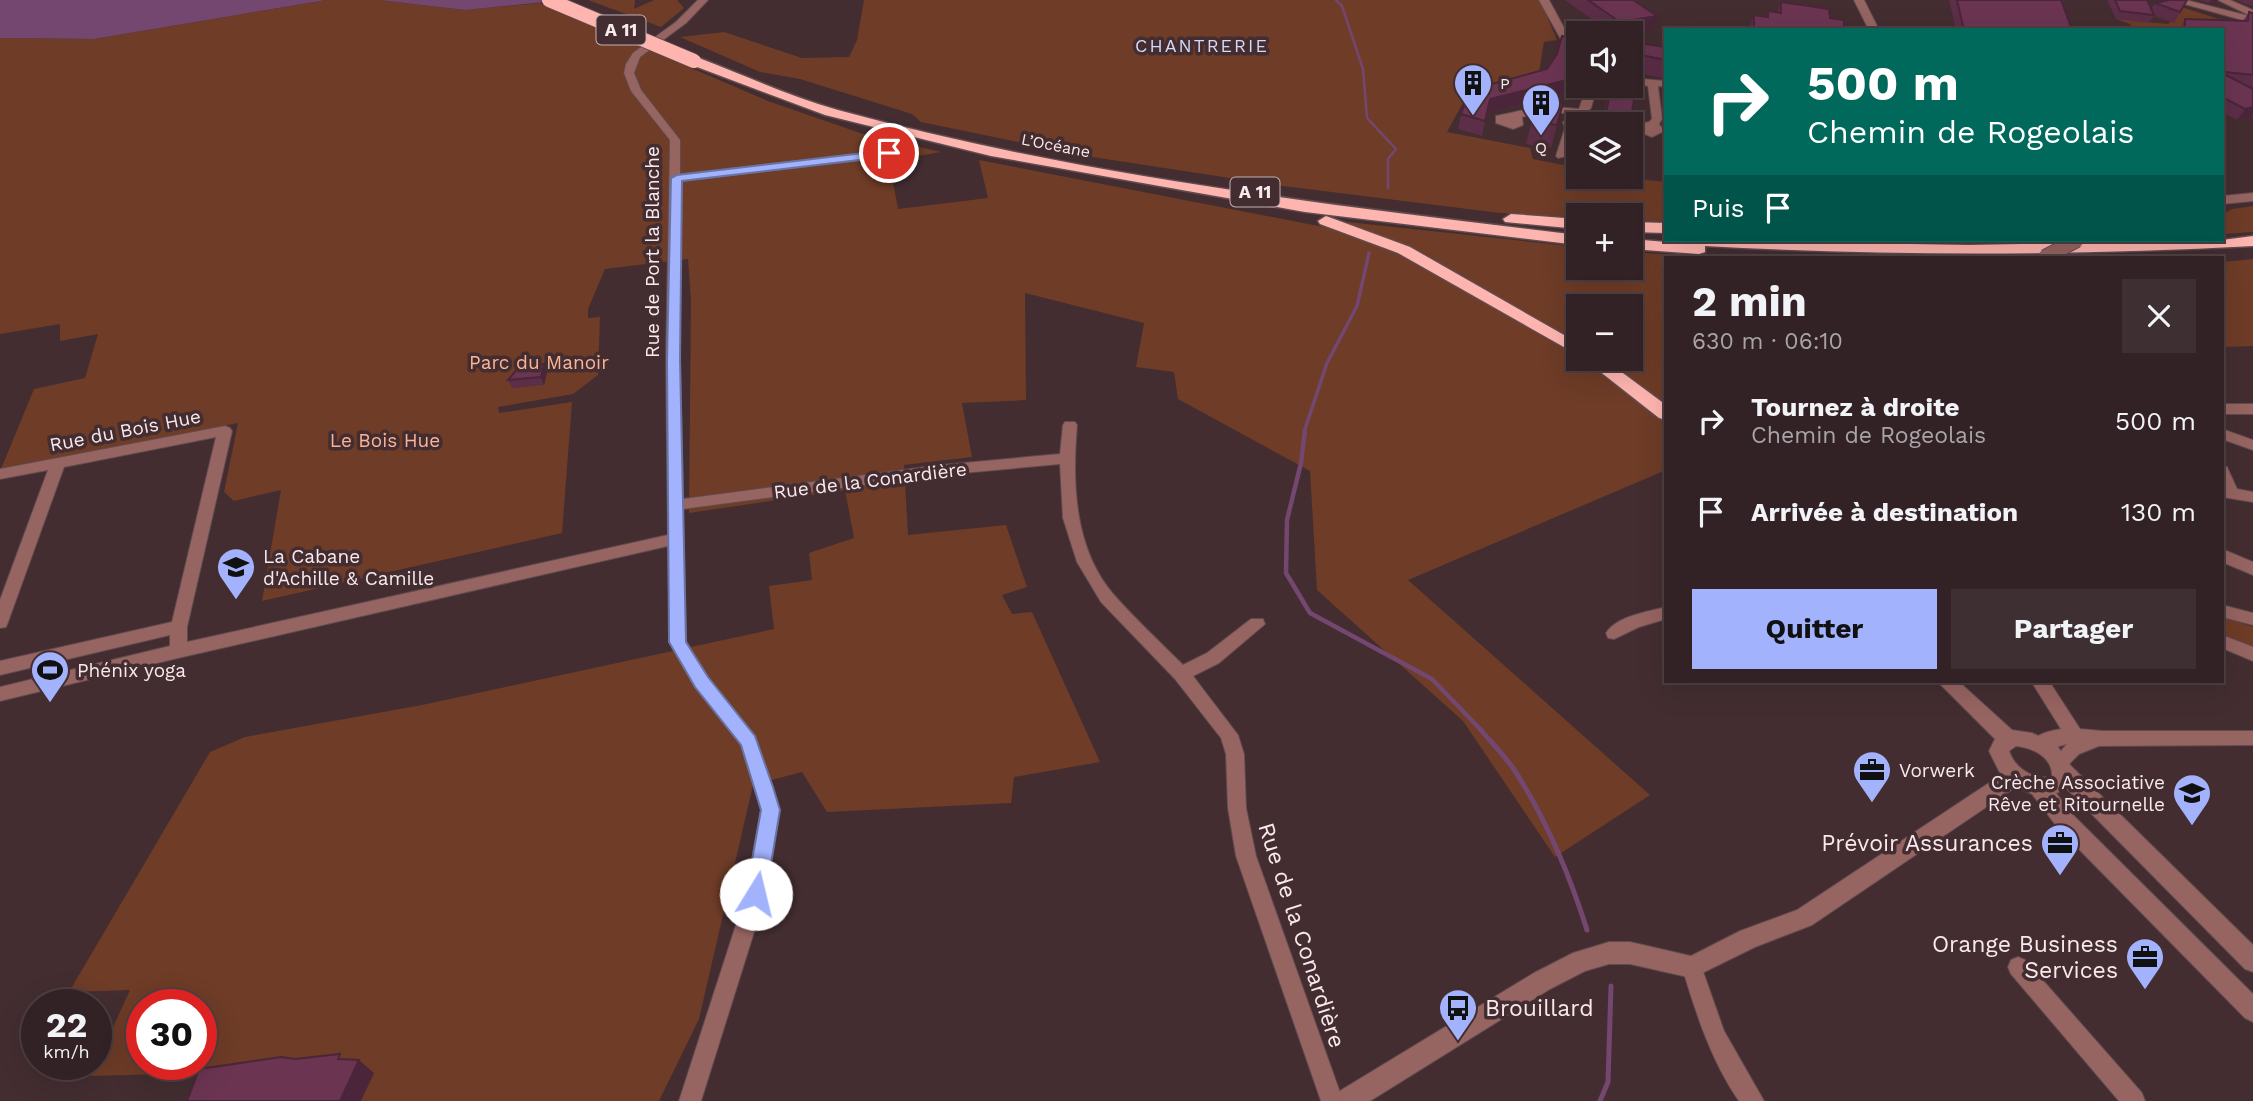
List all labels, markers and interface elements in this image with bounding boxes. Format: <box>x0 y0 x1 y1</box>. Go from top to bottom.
road number: A 11 <box>596 15 646 44</box>
map controls <box>1566 21 1643 371</box>
button: sound <box>1566 21 1643 98</box>
district label: CHANTRERIE <box>1135 35 1269 56</box>
text: 500 m <box>1807 54 1959 112</box>
icon: right <box>1692 56 1783 147</box>
building icon: P <box>1452 62 1494 117</box>
place label: P <box>1500 74 1510 93</box>
building icon: Q <box>1520 82 1562 137</box>
button: layers <box>1566 112 1643 189</box>
text: Chemin de Rogeolais <box>1807 113 2134 151</box>
pin <box>859 123 919 183</box>
street label: L’Océane <box>1020 130 1092 161</box>
icon: arrive <box>870 134 908 172</box>
place label: Q <box>1535 138 1547 157</box>
street label: Rue de Port la Blanche <box>641 146 664 358</box>
road number: A 11 <box>1230 177 1280 206</box>
icon: arrive <box>1759 189 1797 227</box>
text: Puis <box>1692 193 1745 223</box>
button: + <box>1566 203 1643 280</box>
text: 2 min <box>1692 277 1807 326</box>
button: close <box>2122 279 2196 353</box>
button: − <box>1566 294 1643 371</box>
text: 630 m · 06:10 <box>1692 328 1843 355</box>
park label: Parc du Manoir <box>469 351 609 374</box>
text: Tournez à droite <box>1751 392 1960 422</box>
icon: right <box>1692 402 1730 440</box>
street label: Rue du Bois Hue <box>48 405 203 456</box>
text: 500 m <box>2115 406 2196 436</box>
text: Chemin de Rogeolais <box>1751 422 1986 449</box>
park label: Le Bois Hue <box>330 429 440 452</box>
street label: Rue de la Conardière <box>772 457 968 504</box>
icon: arrive <box>1692 493 1730 531</box>
text: Arrivée à destination <box>1751 497 2018 527</box>
text: 130 m <box>2121 497 2196 527</box>
place label: La Cabane d'Achille & Camille <box>263 545 434 590</box>
school or university icon: La Cabane d'Achille & Camille <box>215 546 257 601</box>
button: Quitter <box>1692 589 1937 669</box>
button: Partager <box>1951 589 2196 669</box>
sports icon: Phénix yoga <box>29 649 71 704</box>
place label: Phénix yoga <box>77 659 186 682</box>
office icon: Vorwerk <box>1851 749 1893 804</box>
place label: Vorwerk <box>1899 759 1975 782</box>
place label: Crèche Associative Rêve et Ritournelle <box>1988 771 2165 816</box>
school or university icon: Crèche Associative Rêve et Ritournelle <box>2171 772 2213 827</box>
street label: Rue de la Conardière <box>1252 819 1351 1051</box>
office icon: Prévoir Assurances <box>2039 822 2081 877</box>
place label: Prévoir Assurances <box>1821 830 2033 857</box>
position arrow <box>719 857 793 931</box>
place label: Orange Business Services <box>1932 931 2118 984</box>
office icon: Orange Business Services <box>2124 936 2166 991</box>
bus stop icon: Brouillard <box>1437 987 1479 1042</box>
speed limit sign: 30 <box>126 989 217 1080</box>
place label: Brouillard <box>1485 995 1594 1022</box>
text: 22 <box>46 1004 87 1046</box>
text: km/h <box>43 1041 90 1062</box>

